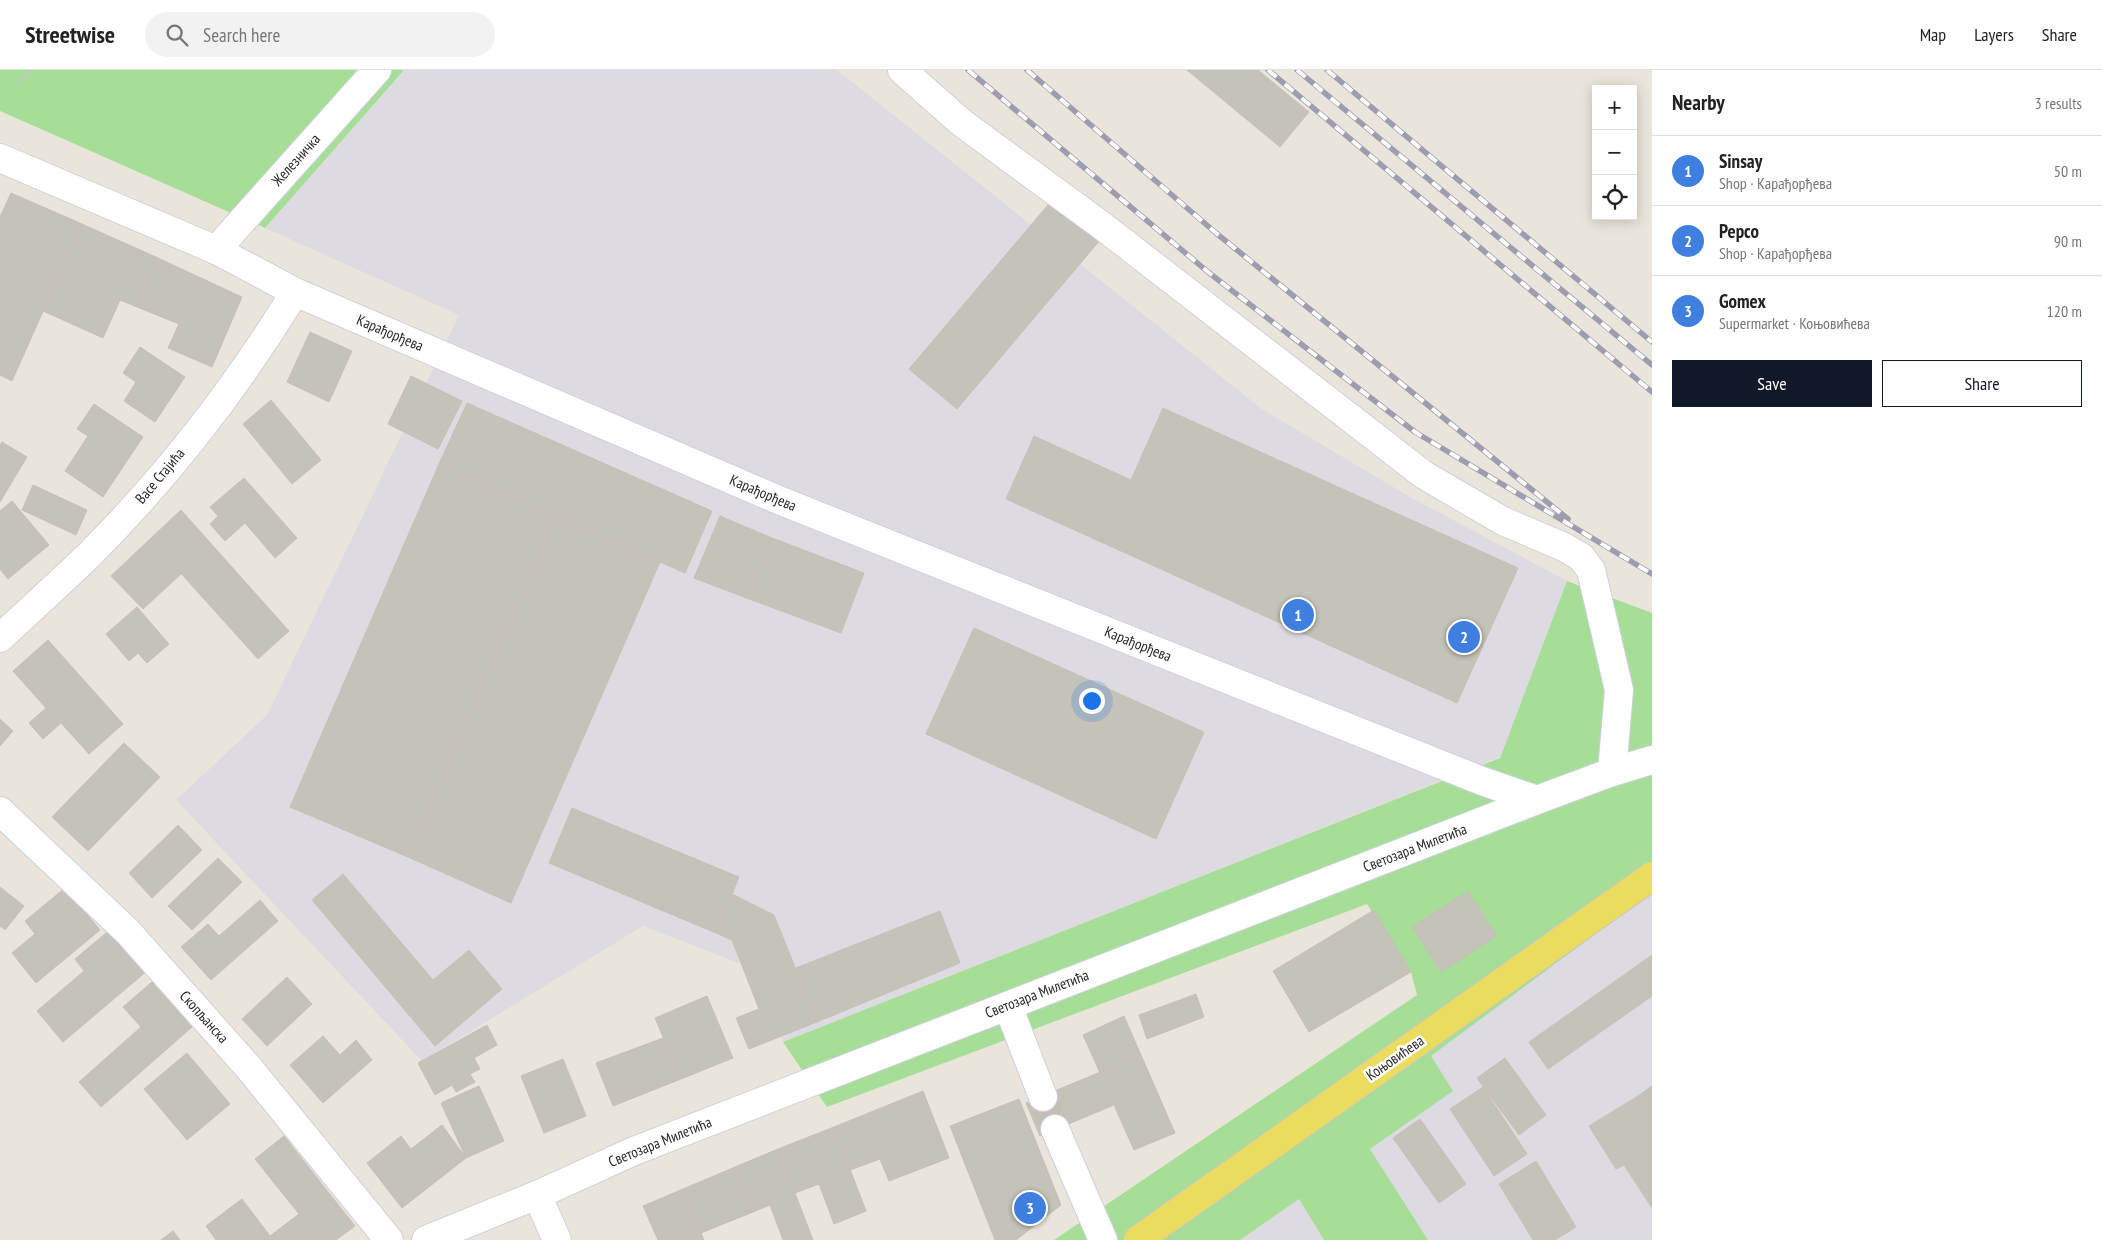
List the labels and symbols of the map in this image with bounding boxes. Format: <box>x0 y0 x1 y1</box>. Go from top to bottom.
street label: Железничка <box>267 130 324 190</box>
street label: Карађорђева <box>354 310 426 355</box>
street label: Васе Стајића <box>131 444 188 507</box>
street label: Карађорђева <box>727 470 799 515</box>
pin: 1 <box>1282 596 1314 634</box>
pin: 2 <box>1448 618 1480 656</box>
street label: Карађорђева <box>1102 622 1174 666</box>
your location <box>1079 688 1105 714</box>
street label: Светозара Милетића <box>1360 819 1469 876</box>
street label: Светозара Милетића <box>982 965 1091 1022</box>
street label: Скопљанска <box>176 987 233 1047</box>
street label: Коњовићева <box>1362 1031 1427 1084</box>
street label: Светозара Милетића <box>605 1112 714 1171</box>
pin: 3 <box>1014 1189 1046 1227</box>

